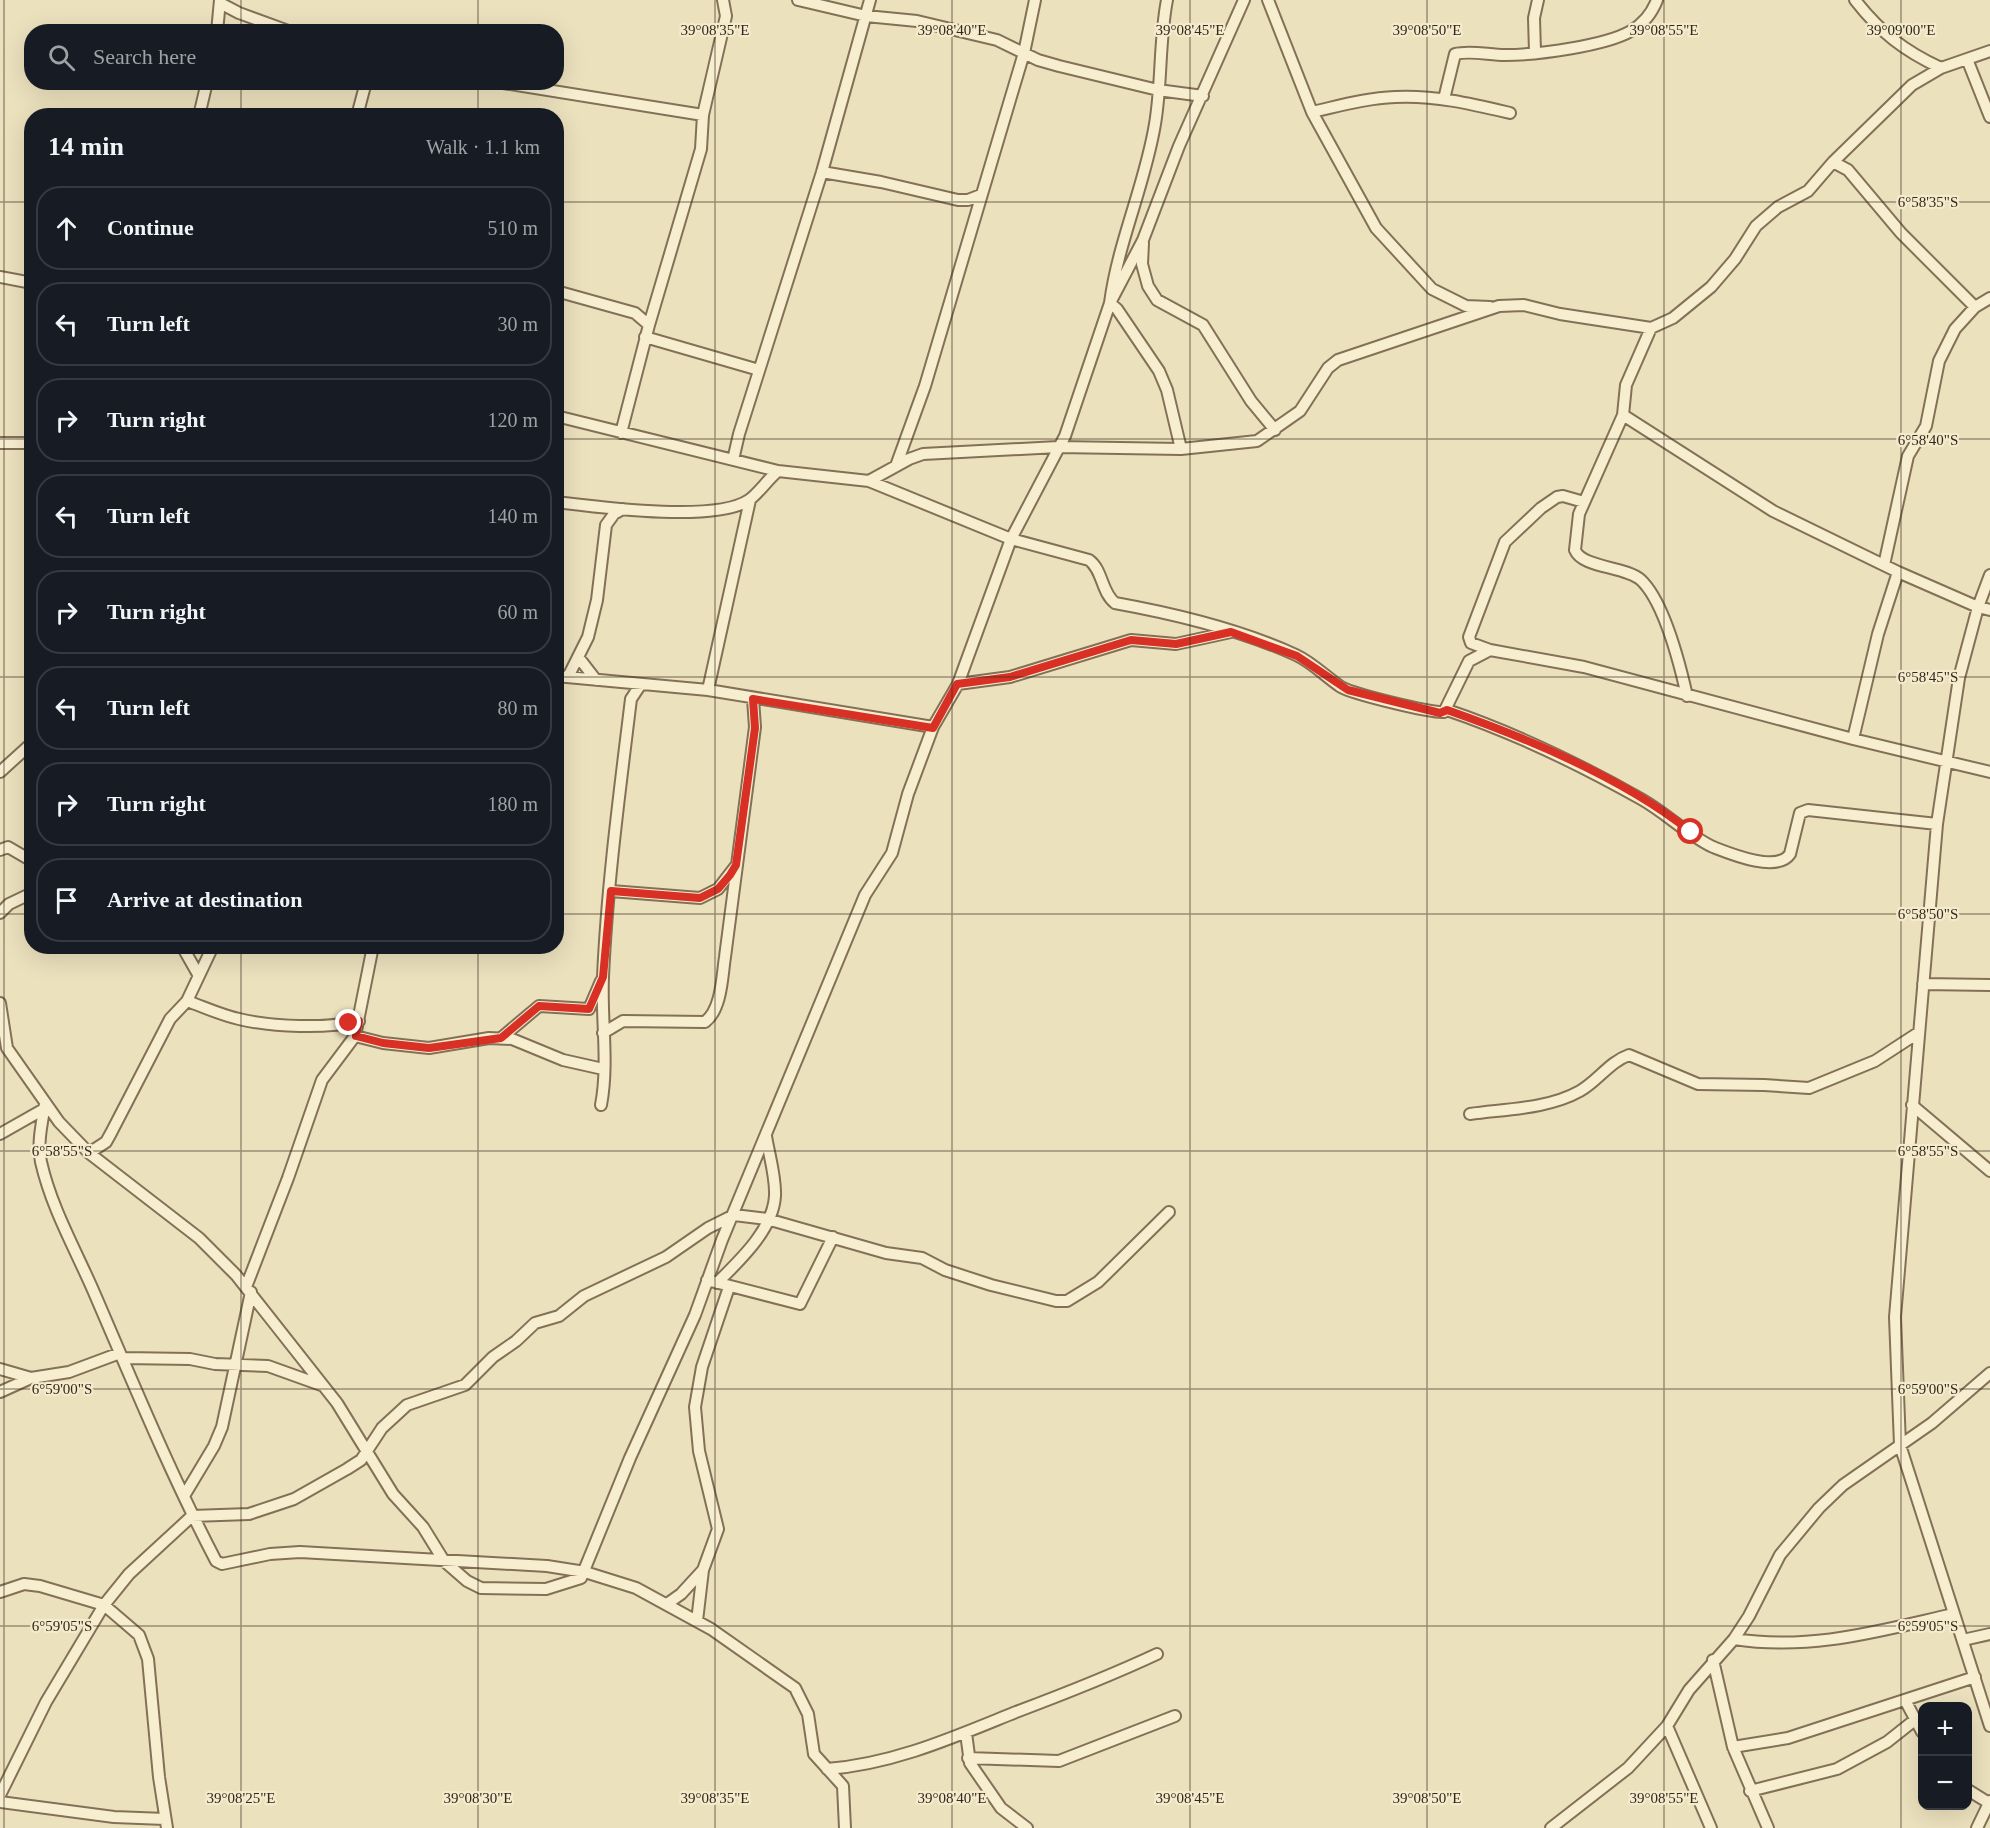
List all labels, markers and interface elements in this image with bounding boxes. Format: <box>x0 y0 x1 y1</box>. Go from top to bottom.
text: 39°08'35"E <box>681 22 750 38</box>
text: 39°08'40"E <box>918 22 987 38</box>
text: 39°08'45"E <box>1156 22 1225 38</box>
text: 39°08'50"E <box>1393 22 1462 38</box>
text: 39°08'55"E <box>1630 22 1699 38</box>
text: 39°09'00"E <box>1867 22 1936 38</box>
search box <box>24 24 564 90</box>
icon: search <box>45 41 78 74</box>
text: Search here <box>93 44 196 69</box>
text: 14 min <box>48 132 124 161</box>
text: Walk · 1.1 km <box>426 136 540 158</box>
text: 6°58'35"S <box>1898 194 1958 210</box>
icon: ahead <box>50 212 83 245</box>
text: Continue <box>107 215 194 240</box>
text: 510 m <box>487 217 538 239</box>
icon: left <box>50 308 83 341</box>
text: Turn left <box>107 311 190 336</box>
text: 30 m <box>497 313 538 335</box>
icon: right <box>50 404 83 437</box>
text: Turn right <box>107 407 206 432</box>
text: 120 m <box>487 409 538 431</box>
text: 6°58'40"S <box>1898 432 1958 448</box>
icon: left <box>50 500 83 533</box>
text: Turn left <box>107 503 190 528</box>
text: 140 m <box>487 505 538 527</box>
icon: right <box>50 596 83 629</box>
text: Turn right <box>107 599 206 624</box>
text: 60 m <box>497 601 538 623</box>
text: 6°58'45"S <box>1898 669 1958 685</box>
icon: left <box>50 692 83 725</box>
text: Turn left <box>107 695 190 720</box>
text: 80 m <box>497 697 538 719</box>
icon: right <box>50 788 83 821</box>
text: Turn right <box>107 791 206 816</box>
text: 180 m <box>487 793 538 815</box>
route start <box>1677 818 1703 844</box>
icon: arrive <box>50 884 83 917</box>
text: Arrive at destination <box>107 887 303 912</box>
text: 6°58'50"S <box>1898 906 1958 922</box>
route end <box>335 1009 361 1035</box>
text: 6°58'55"S <box>32 1143 92 1159</box>
text: 6°58'55"S <box>1898 1143 1958 1159</box>
text: 6°59'00"S <box>32 1381 92 1397</box>
text: 6°59'00"S <box>1898 1381 1958 1397</box>
text: 6°59'05"S <box>32 1618 92 1634</box>
text: 6°59'05"S <box>1898 1618 1958 1634</box>
map controls <box>1918 1702 1972 1810</box>
button: + <box>1918 1702 1972 1756</box>
button: − <box>1918 1756 1972 1810</box>
text: 39°08'25"E <box>207 1790 276 1806</box>
text: 39°08'30"E <box>444 1790 513 1806</box>
text: 39°08'35"E <box>681 1790 750 1806</box>
text: 39°08'40"E <box>918 1790 987 1806</box>
text: 39°08'45"E <box>1156 1790 1225 1806</box>
text: 39°08'50"E <box>1393 1790 1462 1806</box>
text: 39°08'55"E <box>1630 1790 1699 1806</box>

